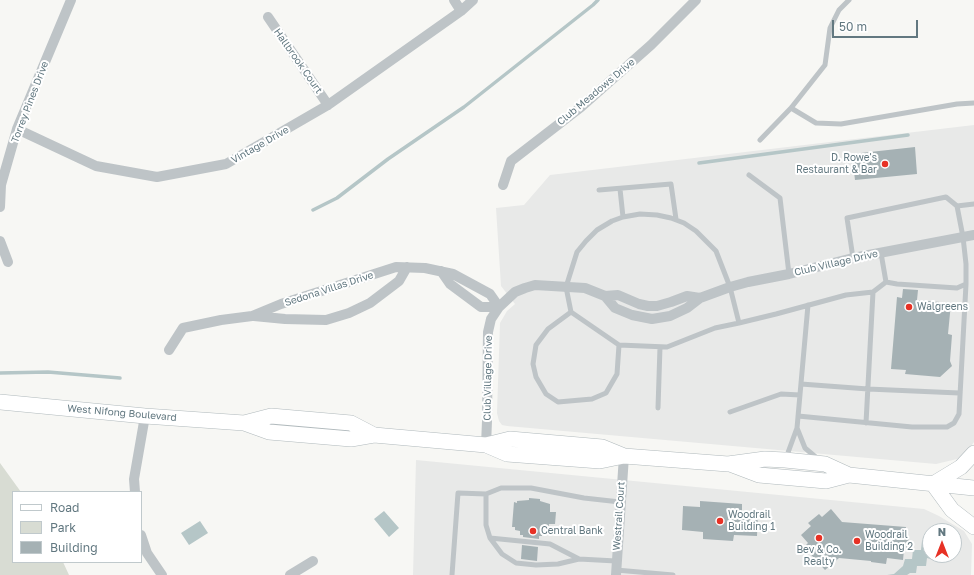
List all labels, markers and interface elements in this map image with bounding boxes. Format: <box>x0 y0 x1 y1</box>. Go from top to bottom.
scale bar <box>834 12 920 38</box>
text: 50 m <box>839 19 867 34</box>
street label: Hallbrook Court <box>271 26 325 96</box>
street label: Club Meadows Drive <box>555 56 637 128</box>
street label: Torrey Pines Drive <box>9 59 51 145</box>
street label: Vintage Drive <box>229 124 291 166</box>
place label: D. Rowe's Restaurant & Bar <box>796 152 877 176</box>
marker: D. Rowe's Restaurant & Bar <box>880 159 890 169</box>
street label: Club Village Drive <box>793 248 879 278</box>
street label: Sedona Villas Drive <box>283 269 375 309</box>
place label: Walgreens <box>917 301 968 313</box>
marker: Walgreens <box>904 302 914 312</box>
street label: Club Village Drive <box>481 335 495 421</box>
street label: West Nifong Boulevard <box>67 402 177 424</box>
street label: Westrail Court <box>611 481 627 551</box>
legend <box>12 491 142 563</box>
text: Road <box>50 500 79 515</box>
place label: Woodrail Building 1 <box>728 509 775 532</box>
marker: Woodrail Building 1 <box>715 516 725 526</box>
text: Park <box>50 520 76 535</box>
north arrow <box>922 523 962 563</box>
place label: Central Bank <box>541 525 603 537</box>
text: N <box>938 525 946 538</box>
marker: Central Bank <box>528 526 538 536</box>
place label: Woodrail Building 2 <box>865 529 913 552</box>
marker: Bev & Co. Realty <box>814 533 824 543</box>
marker: Woodrail Building 2 <box>852 536 862 546</box>
text: Building <box>50 540 98 555</box>
place label: Bev & Co. Realty <box>796 544 842 568</box>

